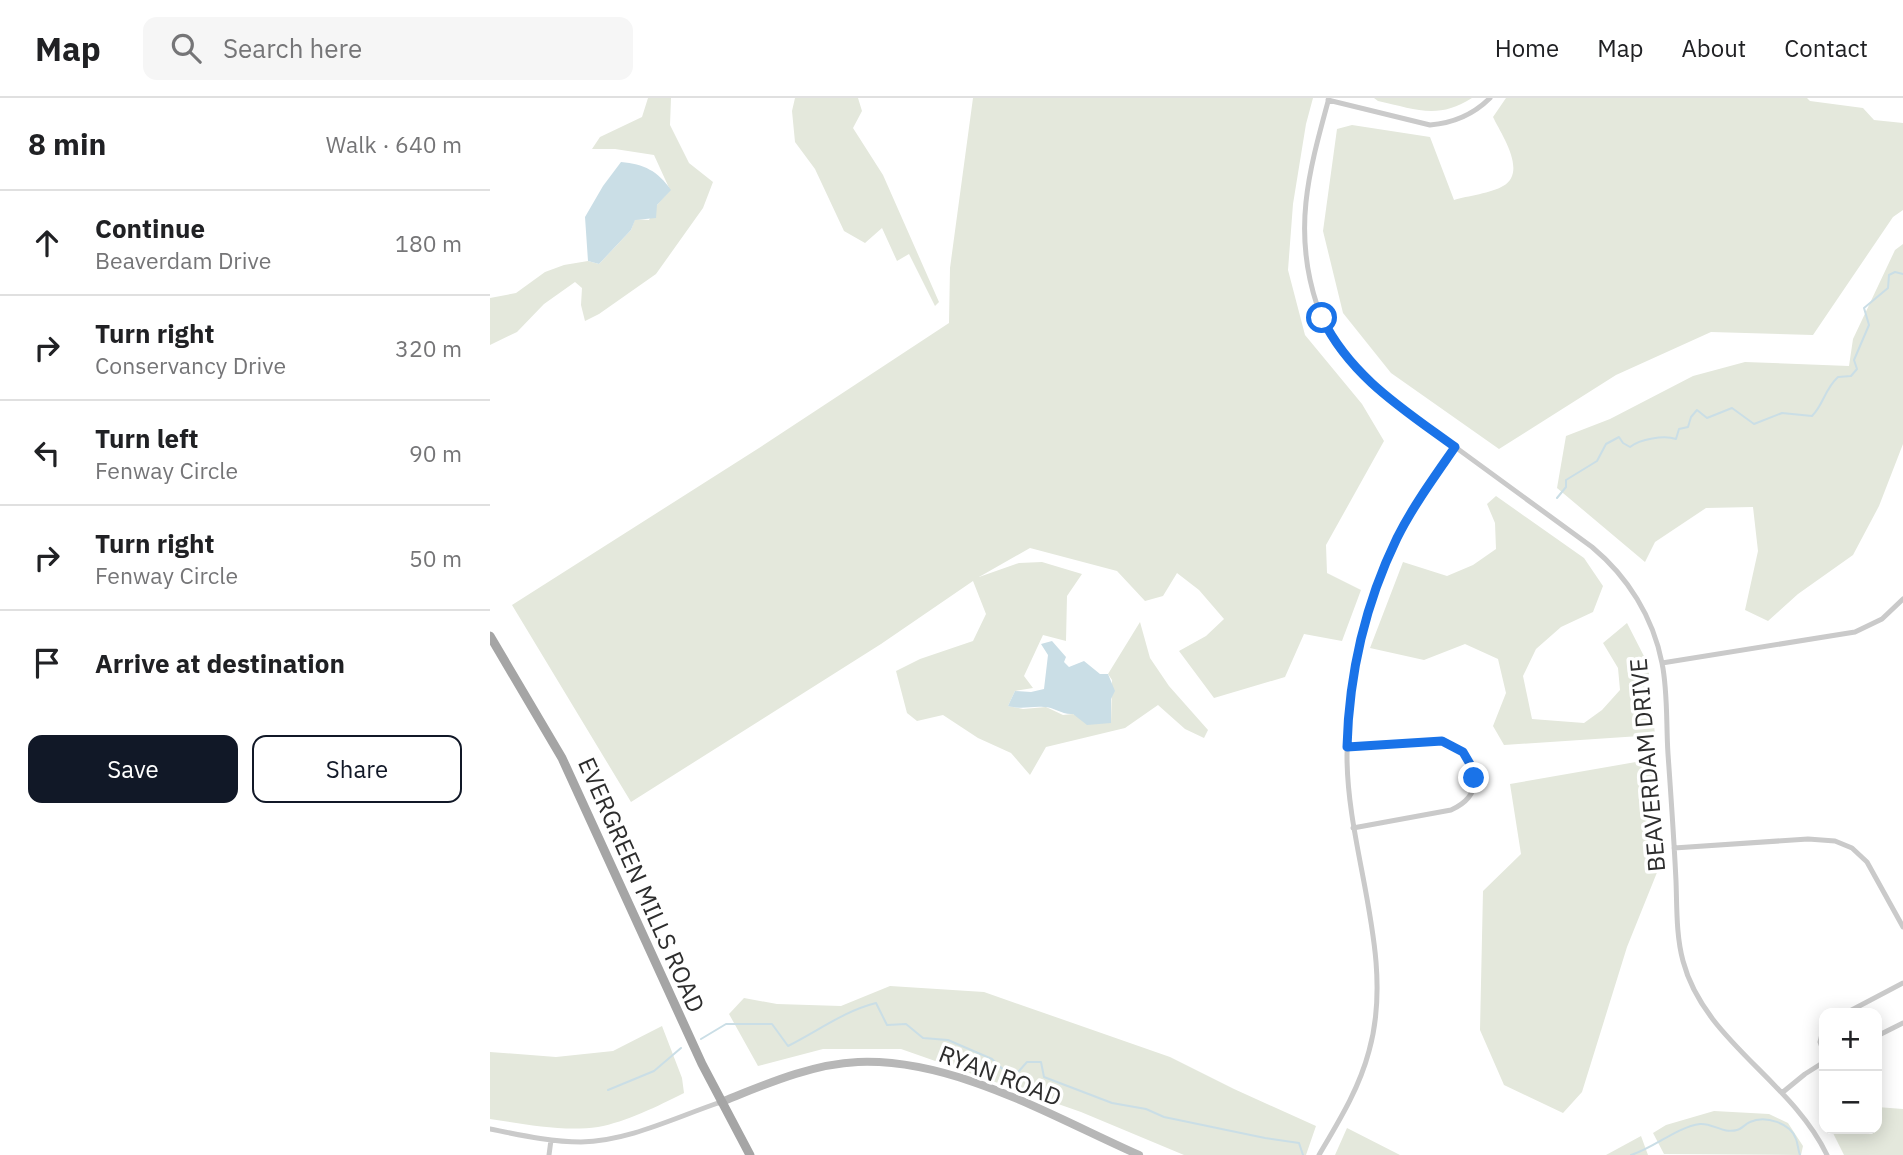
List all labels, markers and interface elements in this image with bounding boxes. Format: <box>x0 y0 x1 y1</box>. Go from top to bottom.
search box <box>143 17 633 80</box>
text: Map <box>35 27 101 70</box>
icon: search <box>167 29 205 67</box>
text: Search here <box>223 31 362 65</box>
text: Home <box>1495 32 1559 64</box>
text: Map <box>1597 32 1643 64</box>
text: About <box>1681 32 1746 64</box>
text: Contact <box>1784 32 1868 64</box>
text: 8 min <box>28 124 106 163</box>
text: Walk · 640 m <box>326 129 462 159</box>
text: Continue <box>95 211 205 245</box>
icon: ahead <box>28 224 66 262</box>
text: 180 m <box>395 228 462 258</box>
text: Beaverdam Drive <box>95 245 271 275</box>
route start <box>1306 302 1337 333</box>
text: Turn right <box>95 316 214 350</box>
icon: right <box>28 329 66 367</box>
text: 320 m <box>395 333 462 363</box>
text: Conservancy Drive <box>95 350 286 380</box>
text: Turn left <box>95 421 198 455</box>
icon: left <box>28 434 66 472</box>
text: 90 m <box>409 438 462 468</box>
text: Fenway Circle <box>95 455 238 485</box>
text: Turn right <box>95 526 214 560</box>
icon: right <box>28 539 66 577</box>
text: 50 m <box>409 543 462 573</box>
text: Fenway Circle <box>95 560 238 590</box>
icon: arrive <box>28 644 66 682</box>
text: Arrive at destination <box>95 646 345 680</box>
street label: BEAVERDAM DRIVE <box>1622 657 1672 873</box>
button: Save <box>28 735 238 803</box>
button: Share <box>252 735 462 803</box>
street label: EVERGREEN MILLS ROAD <box>571 752 713 1017</box>
route end <box>1458 762 1489 793</box>
map controls <box>1819 1008 1882 1134</box>
button: + <box>1819 1008 1882 1071</box>
street label: RYAN ROAD <box>935 1037 1066 1113</box>
button: − <box>1819 1071 1882 1134</box>

